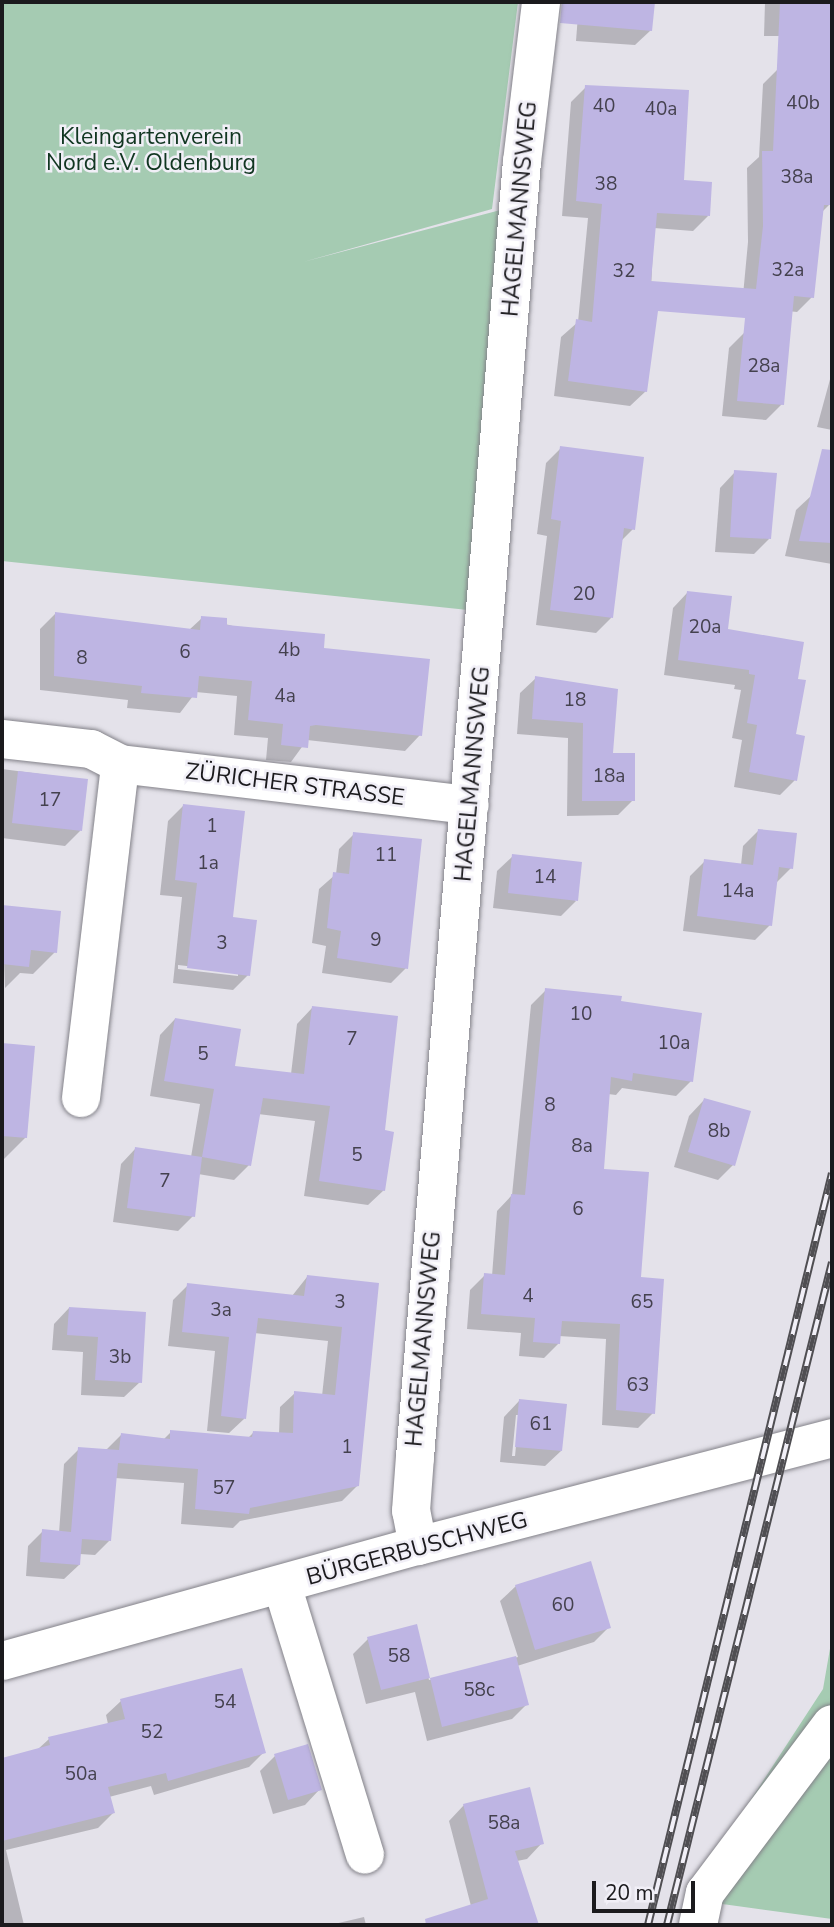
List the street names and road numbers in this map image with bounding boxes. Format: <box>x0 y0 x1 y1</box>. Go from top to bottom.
street label: HAGELMANNSWEG <box>497 100 543 318</box>
street label: HAGELMANNSWEG <box>450 665 496 883</box>
street label: ZÜRICHER STRASSE <box>184 758 406 812</box>
street label: HAGELMANNSWEG <box>401 1230 447 1448</box>
street label: BÜRGERBUSCHWEG <box>303 1506 531 1592</box>

